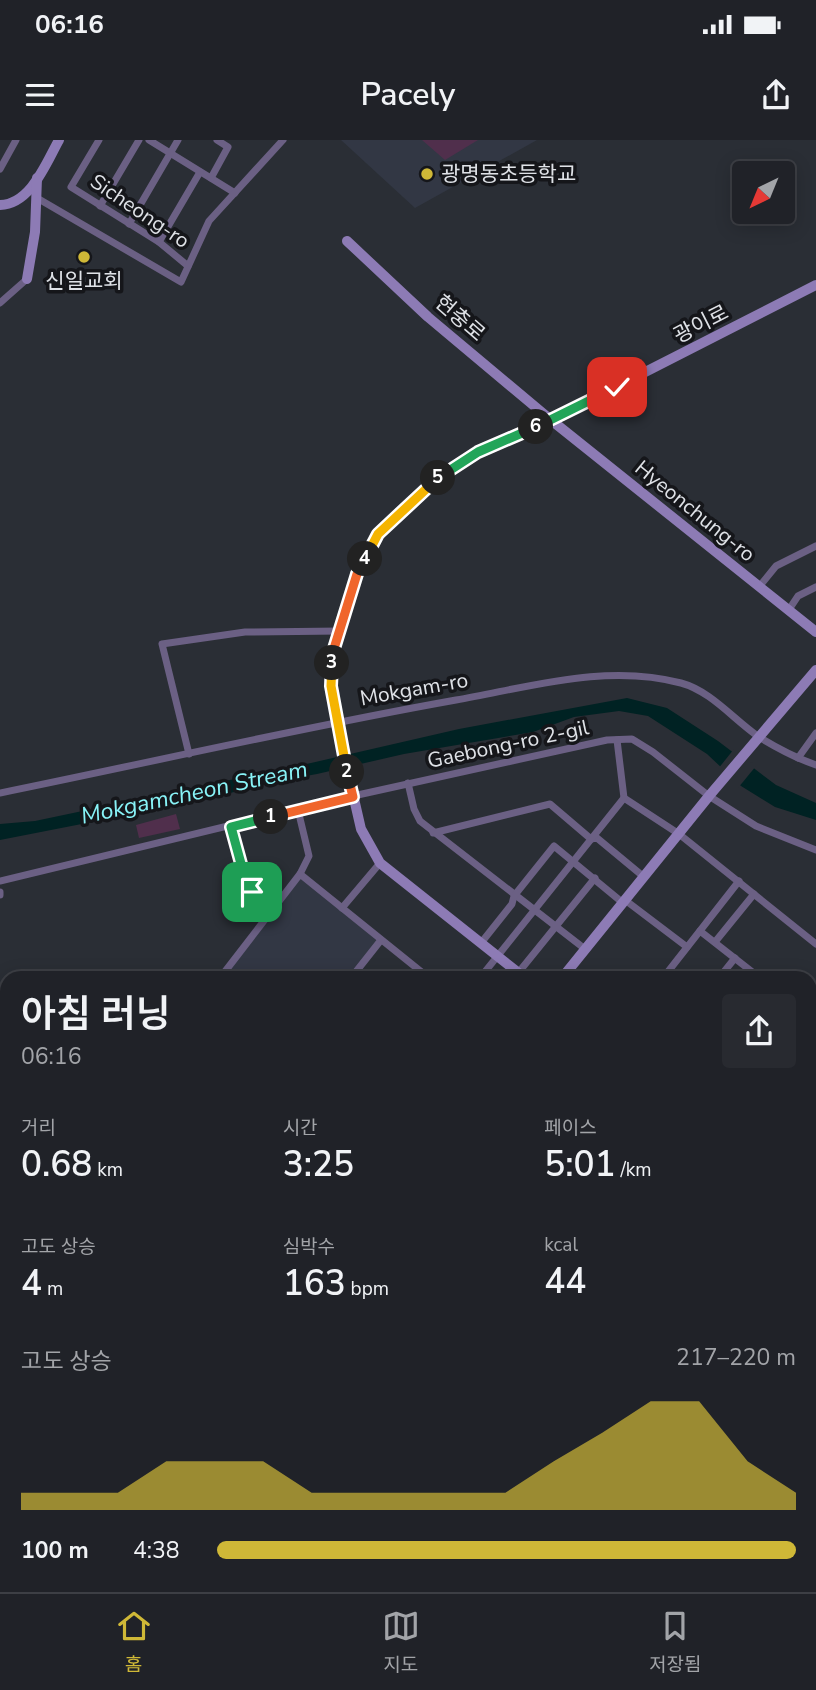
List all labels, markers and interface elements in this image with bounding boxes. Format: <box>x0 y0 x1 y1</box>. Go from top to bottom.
text: 06:16 <box>35 7 104 42</box>
text: Pacely <box>361 73 455 116</box>
icon: menu <box>21 76 59 114</box>
icon: share <box>757 76 795 114</box>
place label: 광명동초등학교 <box>441 160 576 188</box>
north arrow <box>732 161 794 224</box>
map controls <box>732 161 795 224</box>
marker: 광명동초등학교 <box>419 166 435 182</box>
street label: Sicheong-ro <box>85 167 195 255</box>
marker: 신일교회 <box>76 249 92 265</box>
place label: 신일교회 <box>45 267 123 295</box>
street label: 현충로 <box>429 288 491 348</box>
street label: 광이로 <box>669 298 733 350</box>
pin <box>587 357 647 417</box>
icon: check <box>598 368 636 406</box>
pin: 6 <box>518 410 554 444</box>
text: 6 <box>530 413 541 439</box>
street label: Hyeonchung-ro <box>629 454 761 568</box>
pin: 5 <box>420 460 456 496</box>
text: 5 <box>432 464 443 490</box>
pin: 4 <box>348 542 382 576</box>
text: 4 <box>359 545 370 571</box>
pin: 3 <box>314 645 350 680</box>
text: 3 <box>326 649 337 675</box>
street label: Mokgam-ro <box>358 666 470 712</box>
street label: Gaebong-ro 2-gil <box>425 713 592 775</box>
water label: Mokgamcheon Stream <box>78 753 310 832</box>
pin: 2 <box>330 754 364 790</box>
text: 2 <box>341 758 352 784</box>
pin: 1 <box>254 800 288 834</box>
text: 1 <box>265 803 276 829</box>
pin <box>222 862 282 922</box>
icon: arrive <box>233 873 271 911</box>
text: 아침 러닝 <box>21 989 171 1040</box>
button: share <box>722 994 796 1068</box>
text: 06:16 <box>21 1041 81 1072</box>
text: 거리 <box>21 1115 56 1141</box>
text: 시간 <box>283 1115 318 1141</box>
text: 페이스 <box>544 1115 597 1141</box>
text: 0.68 <box>21 1141 92 1188</box>
text: 3:25 <box>283 1141 354 1188</box>
text: 5:01 <box>544 1141 616 1188</box>
text: km <box>92 1157 123 1183</box>
text: /km <box>616 1157 652 1183</box>
text: kcal <box>544 1232 578 1258</box>
text: 고도 상승 <box>21 1234 96 1260</box>
text: 심박수 <box>283 1234 335 1260</box>
text: 44 <box>544 1258 586 1305</box>
text: 4 <box>21 1260 42 1307</box>
text: 163 <box>283 1260 346 1307</box>
text: m <box>42 1276 63 1302</box>
text: bpm <box>346 1276 389 1302</box>
text: 217–220 m <box>676 1342 796 1373</box>
text: 고도 상승 <box>21 1346 112 1377</box>
text: 100 m <box>21 1535 89 1566</box>
text: 4:38 <box>133 1535 180 1566</box>
tab: 홈 <box>115 1607 153 1678</box>
tab: 지도 <box>382 1607 420 1678</box>
tab: 저장됨 <box>649 1607 701 1678</box>

